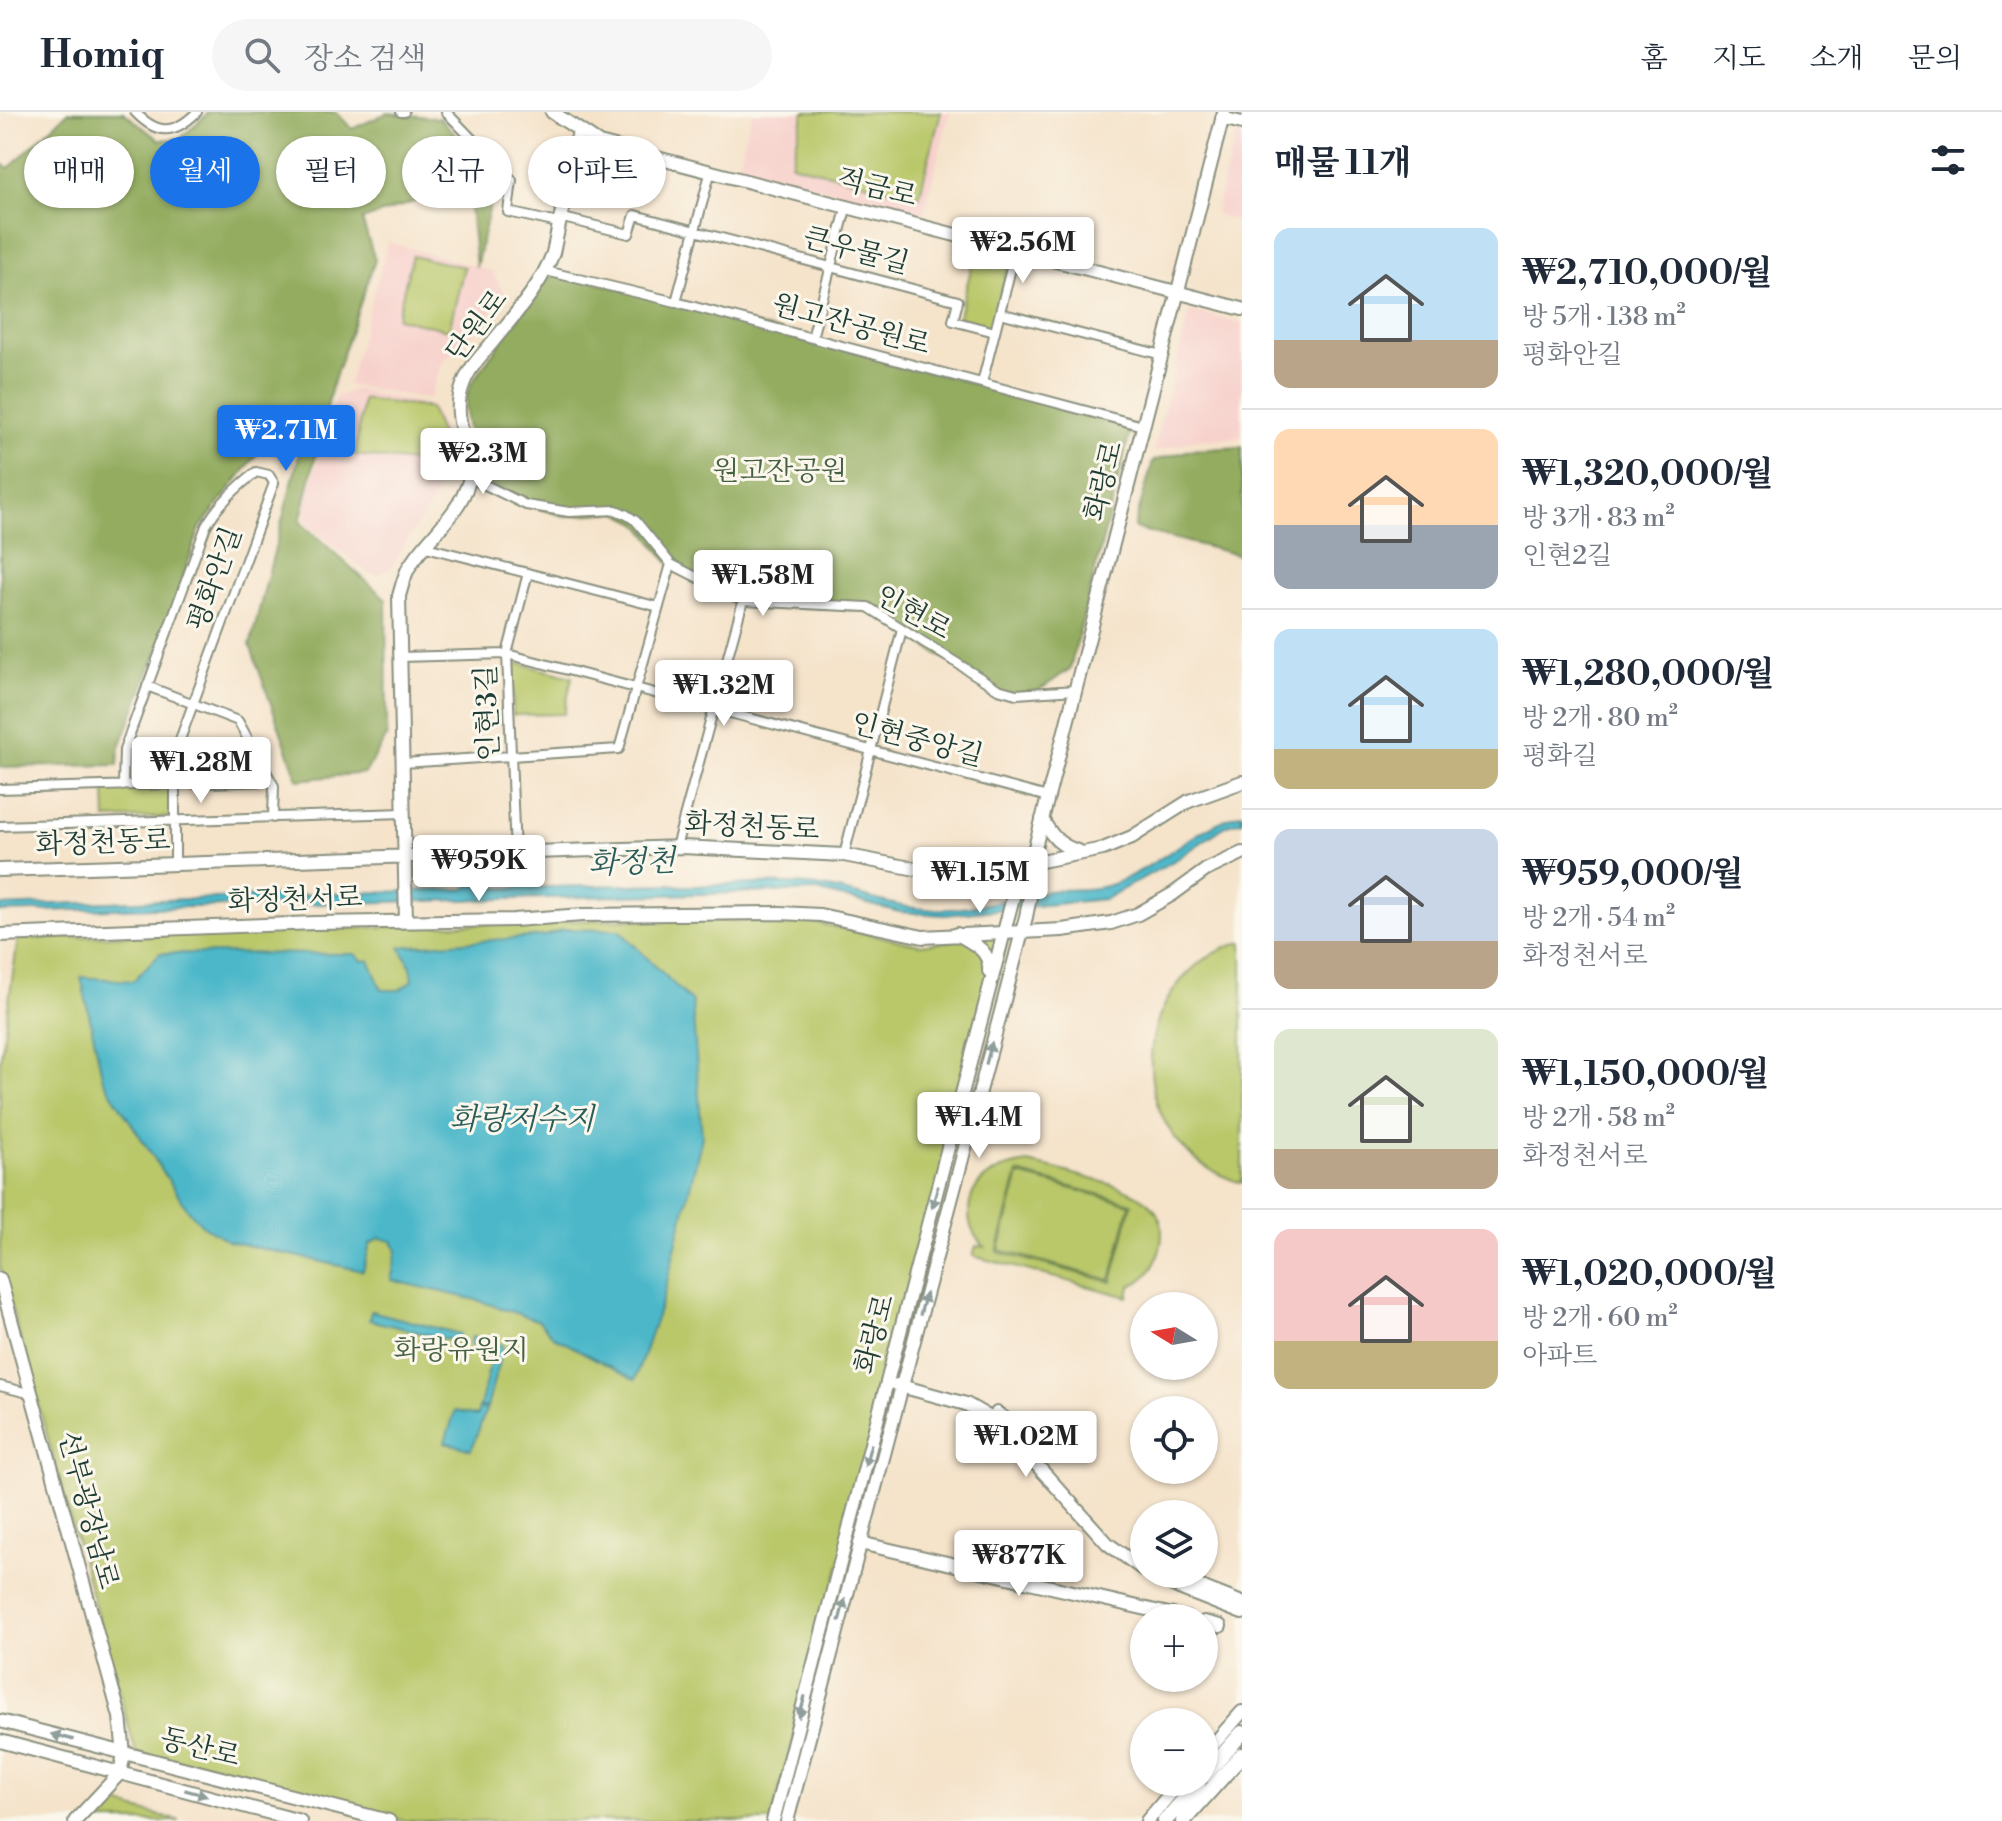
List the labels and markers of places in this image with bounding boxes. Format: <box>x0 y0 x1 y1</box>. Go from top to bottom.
pin: ₩2.56M <box>958 217 1088 285</box>
pin: ₩2.71M <box>221 405 351 473</box>
pin: ₩2.3M <box>427 428 539 496</box>
pin: ₩1.58M <box>698 550 828 618</box>
pin: ₩1.32M <box>659 660 789 728</box>
pin: ₩1.28M <box>136 737 266 805</box>
pin: ₩959K <box>423 835 535 903</box>
pin: ₩1.15M <box>915 847 1045 915</box>
pin: ₩1.4M <box>923 1092 1035 1160</box>
pin: ₩1.02M <box>961 1411 1091 1479</box>
pin: ₩877K <box>963 1530 1075 1598</box>

